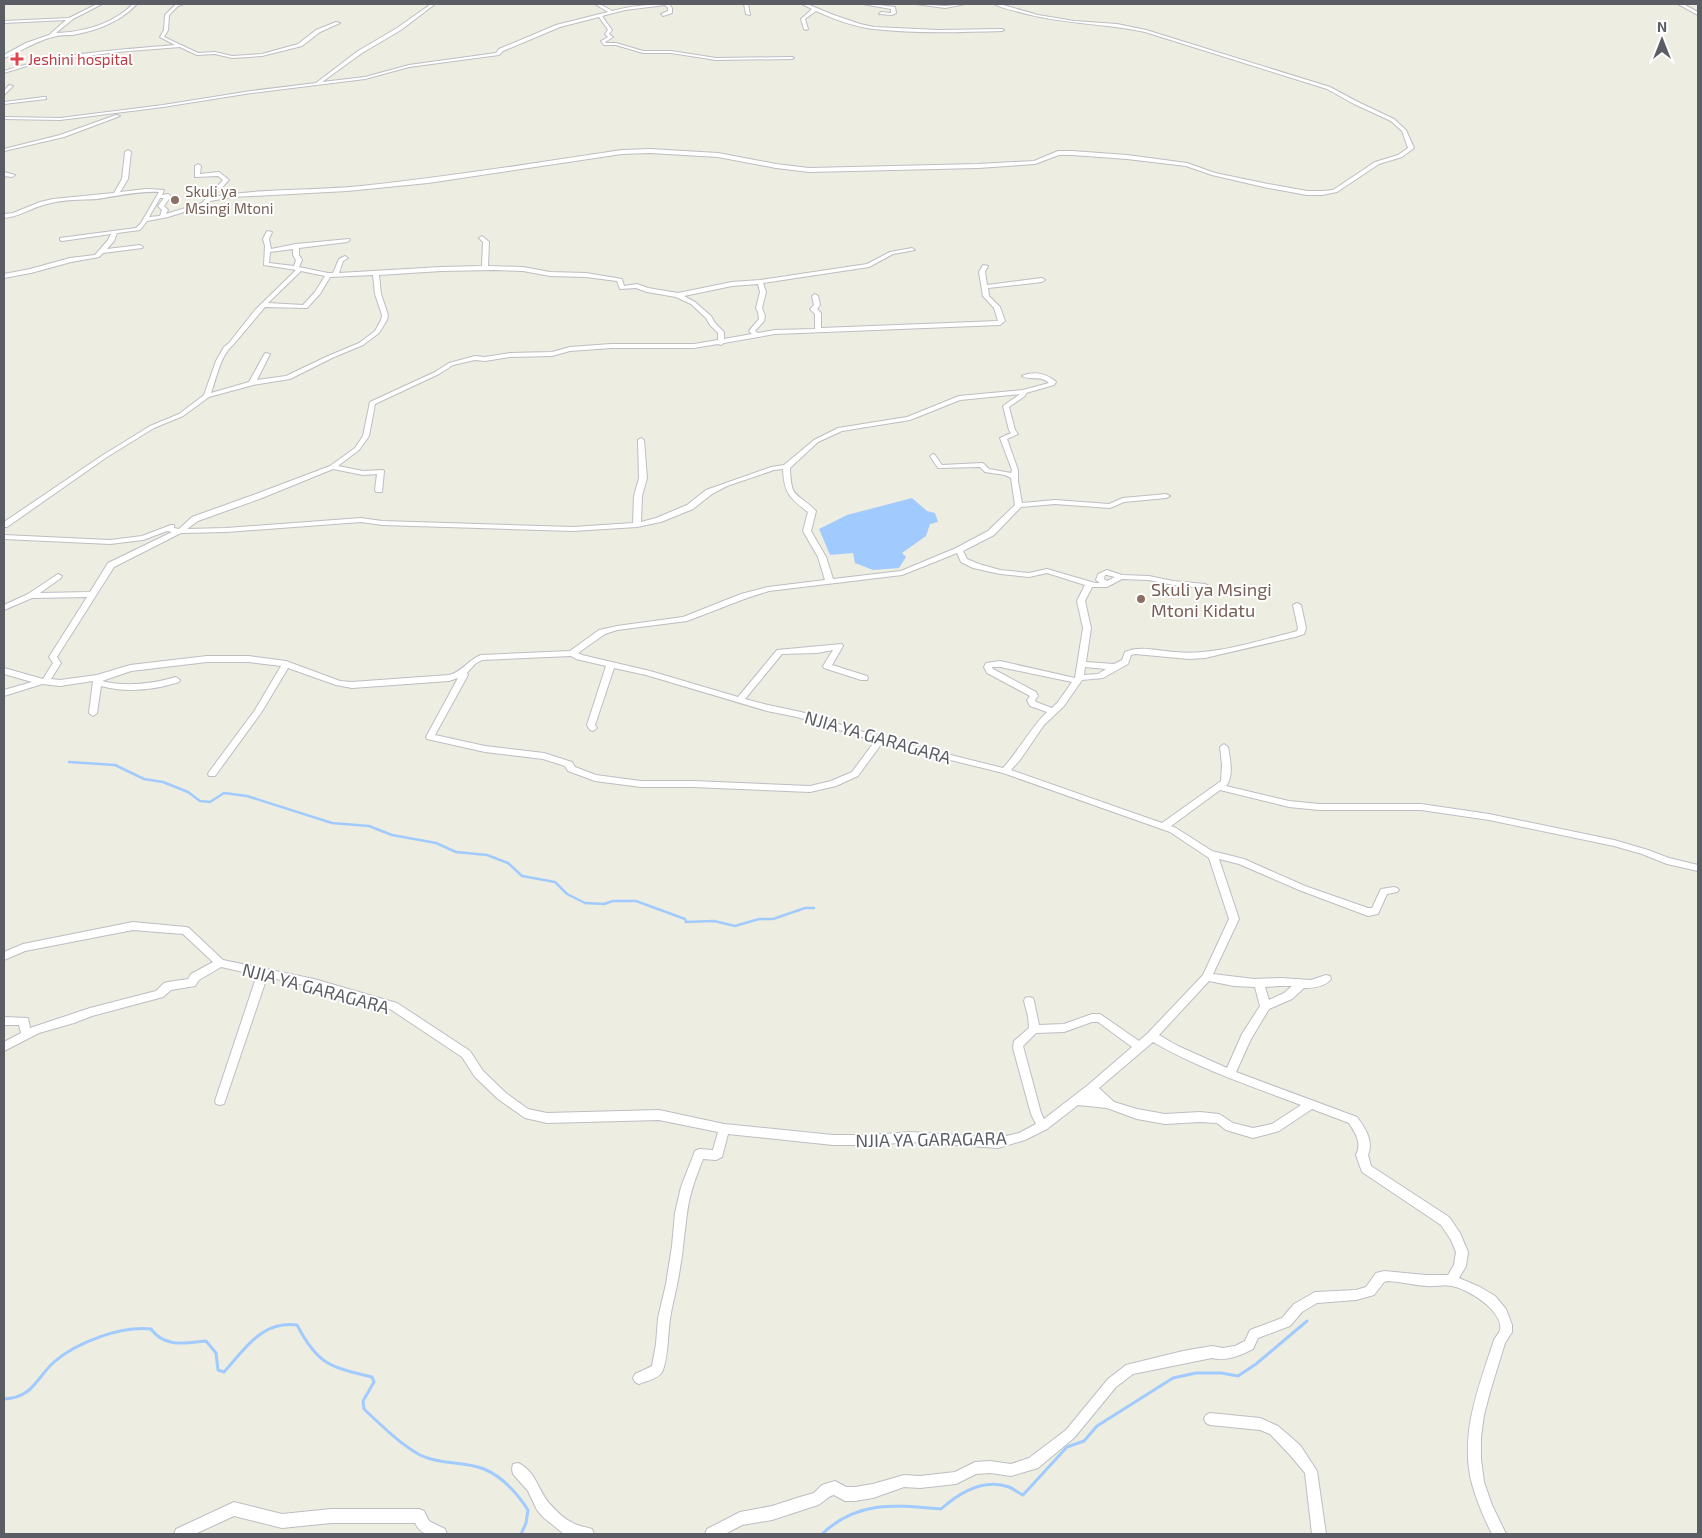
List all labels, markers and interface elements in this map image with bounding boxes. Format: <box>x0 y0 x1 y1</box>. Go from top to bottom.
north arrow <box>1637 15 1687 65</box>
text: N <box>1657 18 1667 35</box>
place label: Jeshini hospital <box>28 50 133 68</box>
marker: Jeshini hospital <box>10 52 24 66</box>
place label: Skuli ya Msingi Mtoni <box>185 182 273 217</box>
marker: Skuli ya Msingi Mtoni <box>169 194 181 206</box>
place label: Skuli ya Msingi Mtoni Kidatu <box>1151 578 1272 621</box>
marker: Skuli ya Msingi Mtoni Kidatu <box>1135 593 1147 605</box>
street label: NJIA YA GARAGARA <box>802 706 955 769</box>
street label: NJIA YA GARAGARA <box>240 958 393 1018</box>
street label: NJIA YA GARAGARA <box>855 1127 1008 1151</box>

